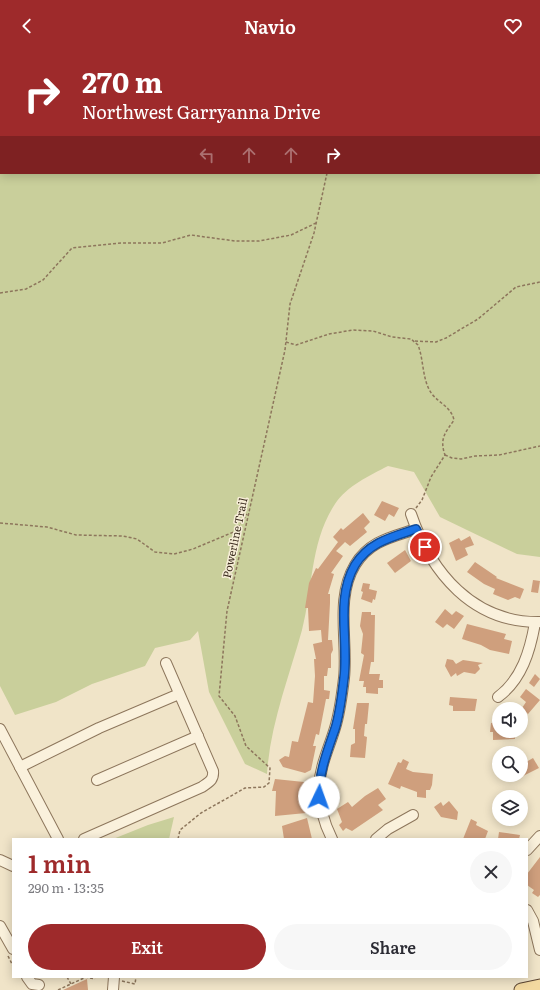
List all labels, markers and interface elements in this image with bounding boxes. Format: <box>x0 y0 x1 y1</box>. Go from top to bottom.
text: Navio <box>244 13 296 40</box>
icon: back <box>16 15 38 37</box>
icon: heart <box>502 15 524 37</box>
text: 270 m <box>82 60 163 102</box>
icon: right <box>16 68 68 120</box>
text: Northwest Garryanna Drive <box>82 98 321 125</box>
icon: left <box>196 144 218 166</box>
icon: ahead <box>238 144 260 166</box>
icon: ahead <box>280 144 302 166</box>
icon: right <box>322 144 344 166</box>
street label: Powerline Trail <box>218 496 250 579</box>
pin <box>408 530 442 564</box>
icon: arrive <box>414 536 436 558</box>
map controls <box>492 702 528 826</box>
button: sound <box>492 702 528 738</box>
button: search <box>492 746 528 782</box>
position arrow <box>298 776 340 818</box>
button: layers <box>492 790 528 826</box>
text: 1 min <box>28 845 91 880</box>
button: close <box>470 851 512 893</box>
text: 290 m · 13:35 <box>28 878 104 897</box>
button: Exit <box>28 924 266 970</box>
button: Share <box>274 924 512 970</box>

